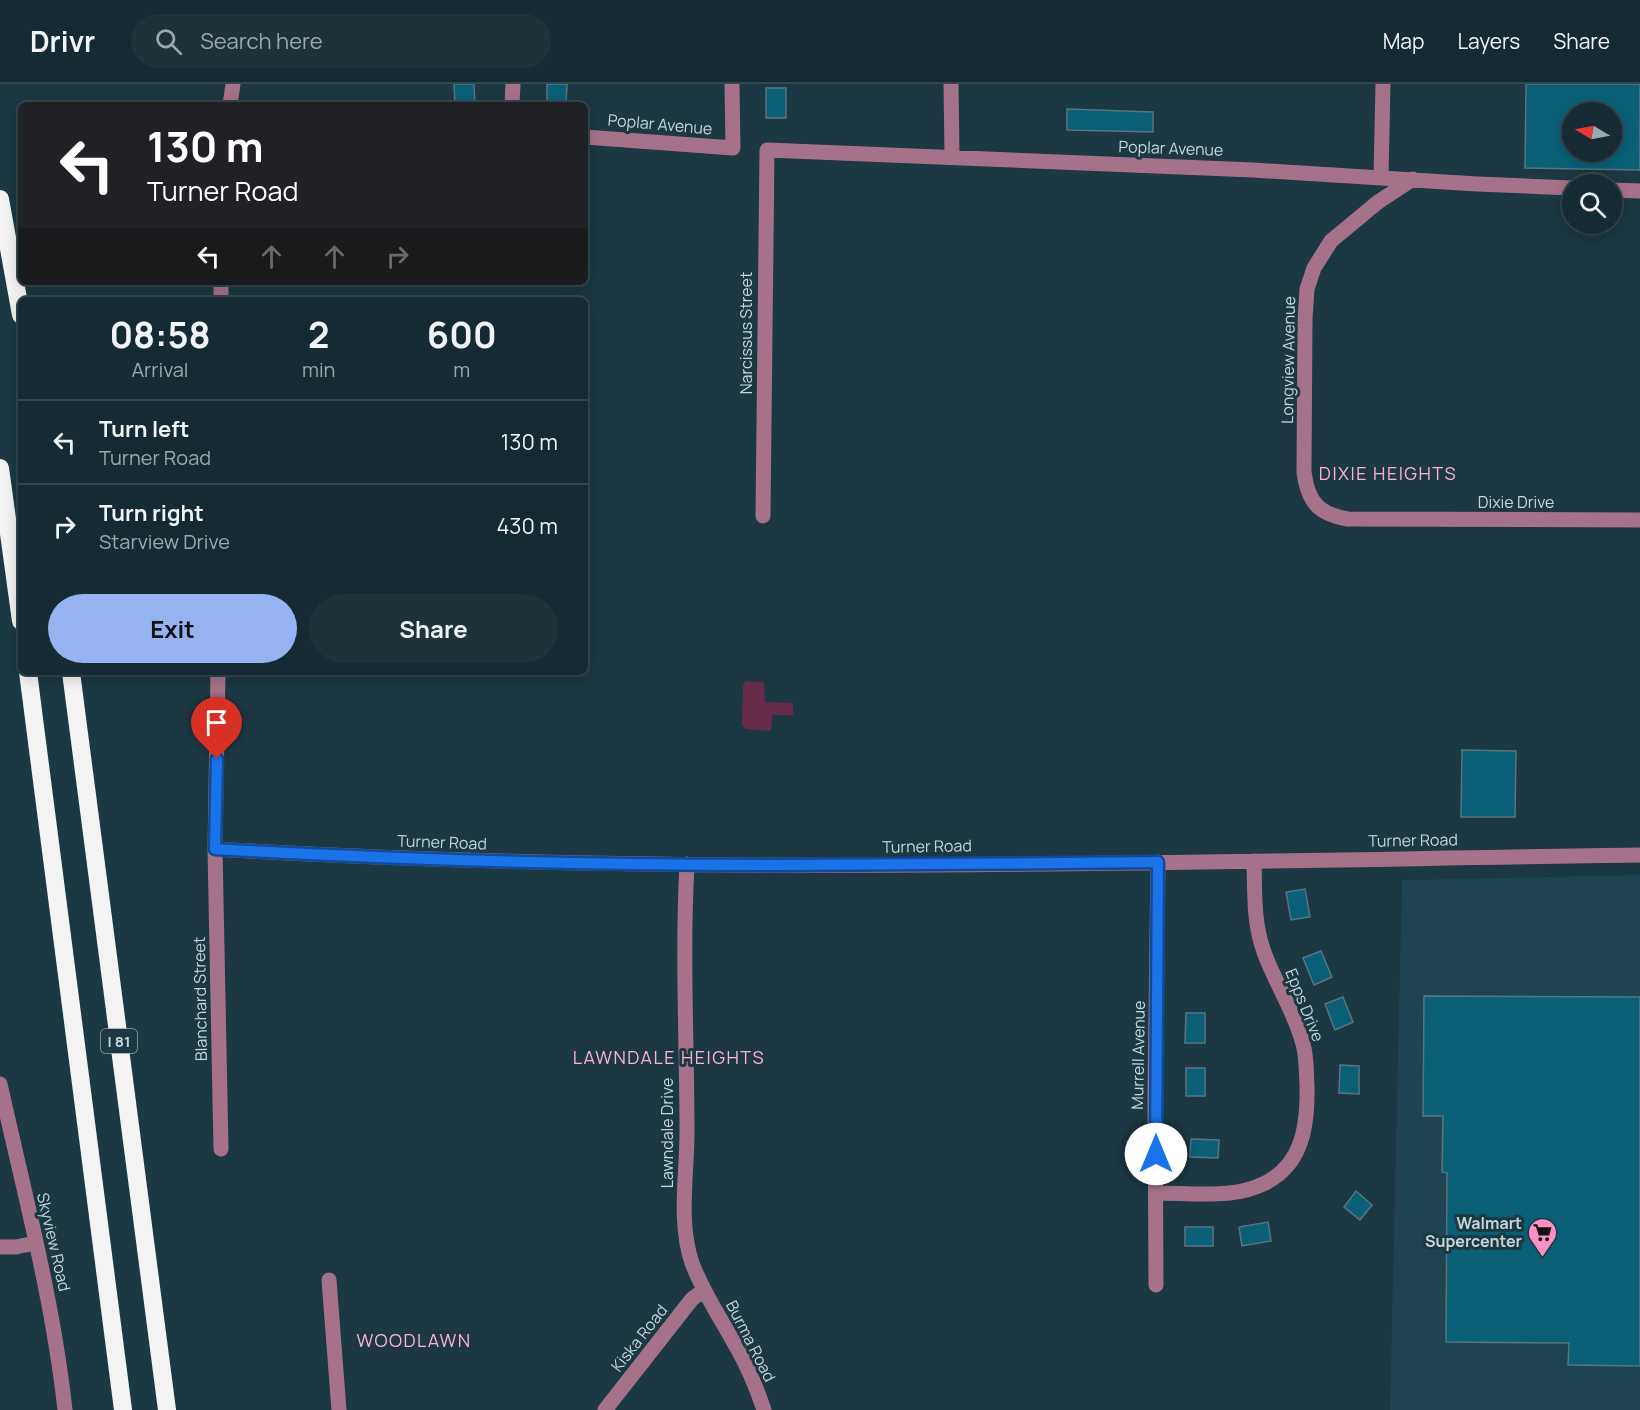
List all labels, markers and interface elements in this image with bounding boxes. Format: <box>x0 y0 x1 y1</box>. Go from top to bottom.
search box <box>131 14 551 68</box>
text: Drivr <box>30 22 95 60</box>
icon: search <box>152 25 185 58</box>
text: Search here <box>200 26 323 56</box>
text: Map <box>1383 27 1424 55</box>
text: Layers <box>1457 27 1520 55</box>
text: Share <box>1553 27 1610 55</box>
north arrow <box>1562 102 1622 162</box>
map controls <box>1562 102 1622 234</box>
street label: Poplar Avenue <box>607 108 713 140</box>
text: 130 m <box>147 117 264 175</box>
icon: left <box>48 126 126 204</box>
street label: Poplar Avenue <box>1118 135 1224 161</box>
text: Turner Road <box>147 172 298 209</box>
button: search <box>1562 174 1622 234</box>
icon: left <box>192 240 225 273</box>
icon: ahead <box>255 240 288 273</box>
icon: ahead <box>318 240 351 273</box>
icon: right <box>381 240 414 273</box>
street label: Narcissus Street <box>735 272 757 394</box>
street label: Longview Avenue <box>1276 296 1300 424</box>
text: 08:58 <box>109 310 211 359</box>
text: 2 <box>308 310 329 359</box>
text: 600 <box>427 310 497 359</box>
text: Arrival <box>131 356 189 383</box>
text: min <box>302 356 335 383</box>
text: m <box>453 356 470 383</box>
text: Turn left <box>99 414 189 444</box>
icon: left <box>48 426 81 459</box>
text: 130 m <box>501 427 558 457</box>
text: Turner Road <box>99 444 211 471</box>
district label: DIXIE HEIGHTS <box>1319 461 1457 485</box>
street label: Dixie Drive <box>1478 491 1554 513</box>
text: Turn right <box>99 498 204 528</box>
icon: right <box>48 510 81 543</box>
text: 430 m <box>496 511 558 541</box>
text: Starview Drive <box>99 528 230 555</box>
button: Exit <box>48 594 297 663</box>
button: Share <box>309 594 558 663</box>
pin <box>191 697 242 759</box>
icon: arrive <box>200 706 233 739</box>
street label: Turner Road <box>1368 828 1458 852</box>
street label: Turner Road <box>397 829 487 855</box>
street label: Turner Road <box>882 834 972 858</box>
street label: Blanchard Street <box>188 937 212 1061</box>
street label: Epps Drive <box>1280 965 1330 1045</box>
street label: Murrell Avenue <box>1126 1000 1150 1110</box>
road number: I 81 <box>101 1029 137 1053</box>
district label: LAWNDALE HEIGHTS <box>573 1045 765 1069</box>
street label: Lawndale Drive <box>656 1078 678 1188</box>
position arrow <box>1124 1122 1188 1186</box>
street label: Skyview Road <box>32 1191 76 1293</box>
place label: Walmart Supercenter <box>1425 1212 1522 1252</box>
supermarket icon: Walmart Supercenter <box>1527 1216 1559 1258</box>
street label: Burma Road <box>721 1297 781 1385</box>
street label: Kiska Road <box>606 1300 672 1376</box>
district label: WOODLAWN <box>356 1328 472 1352</box>

